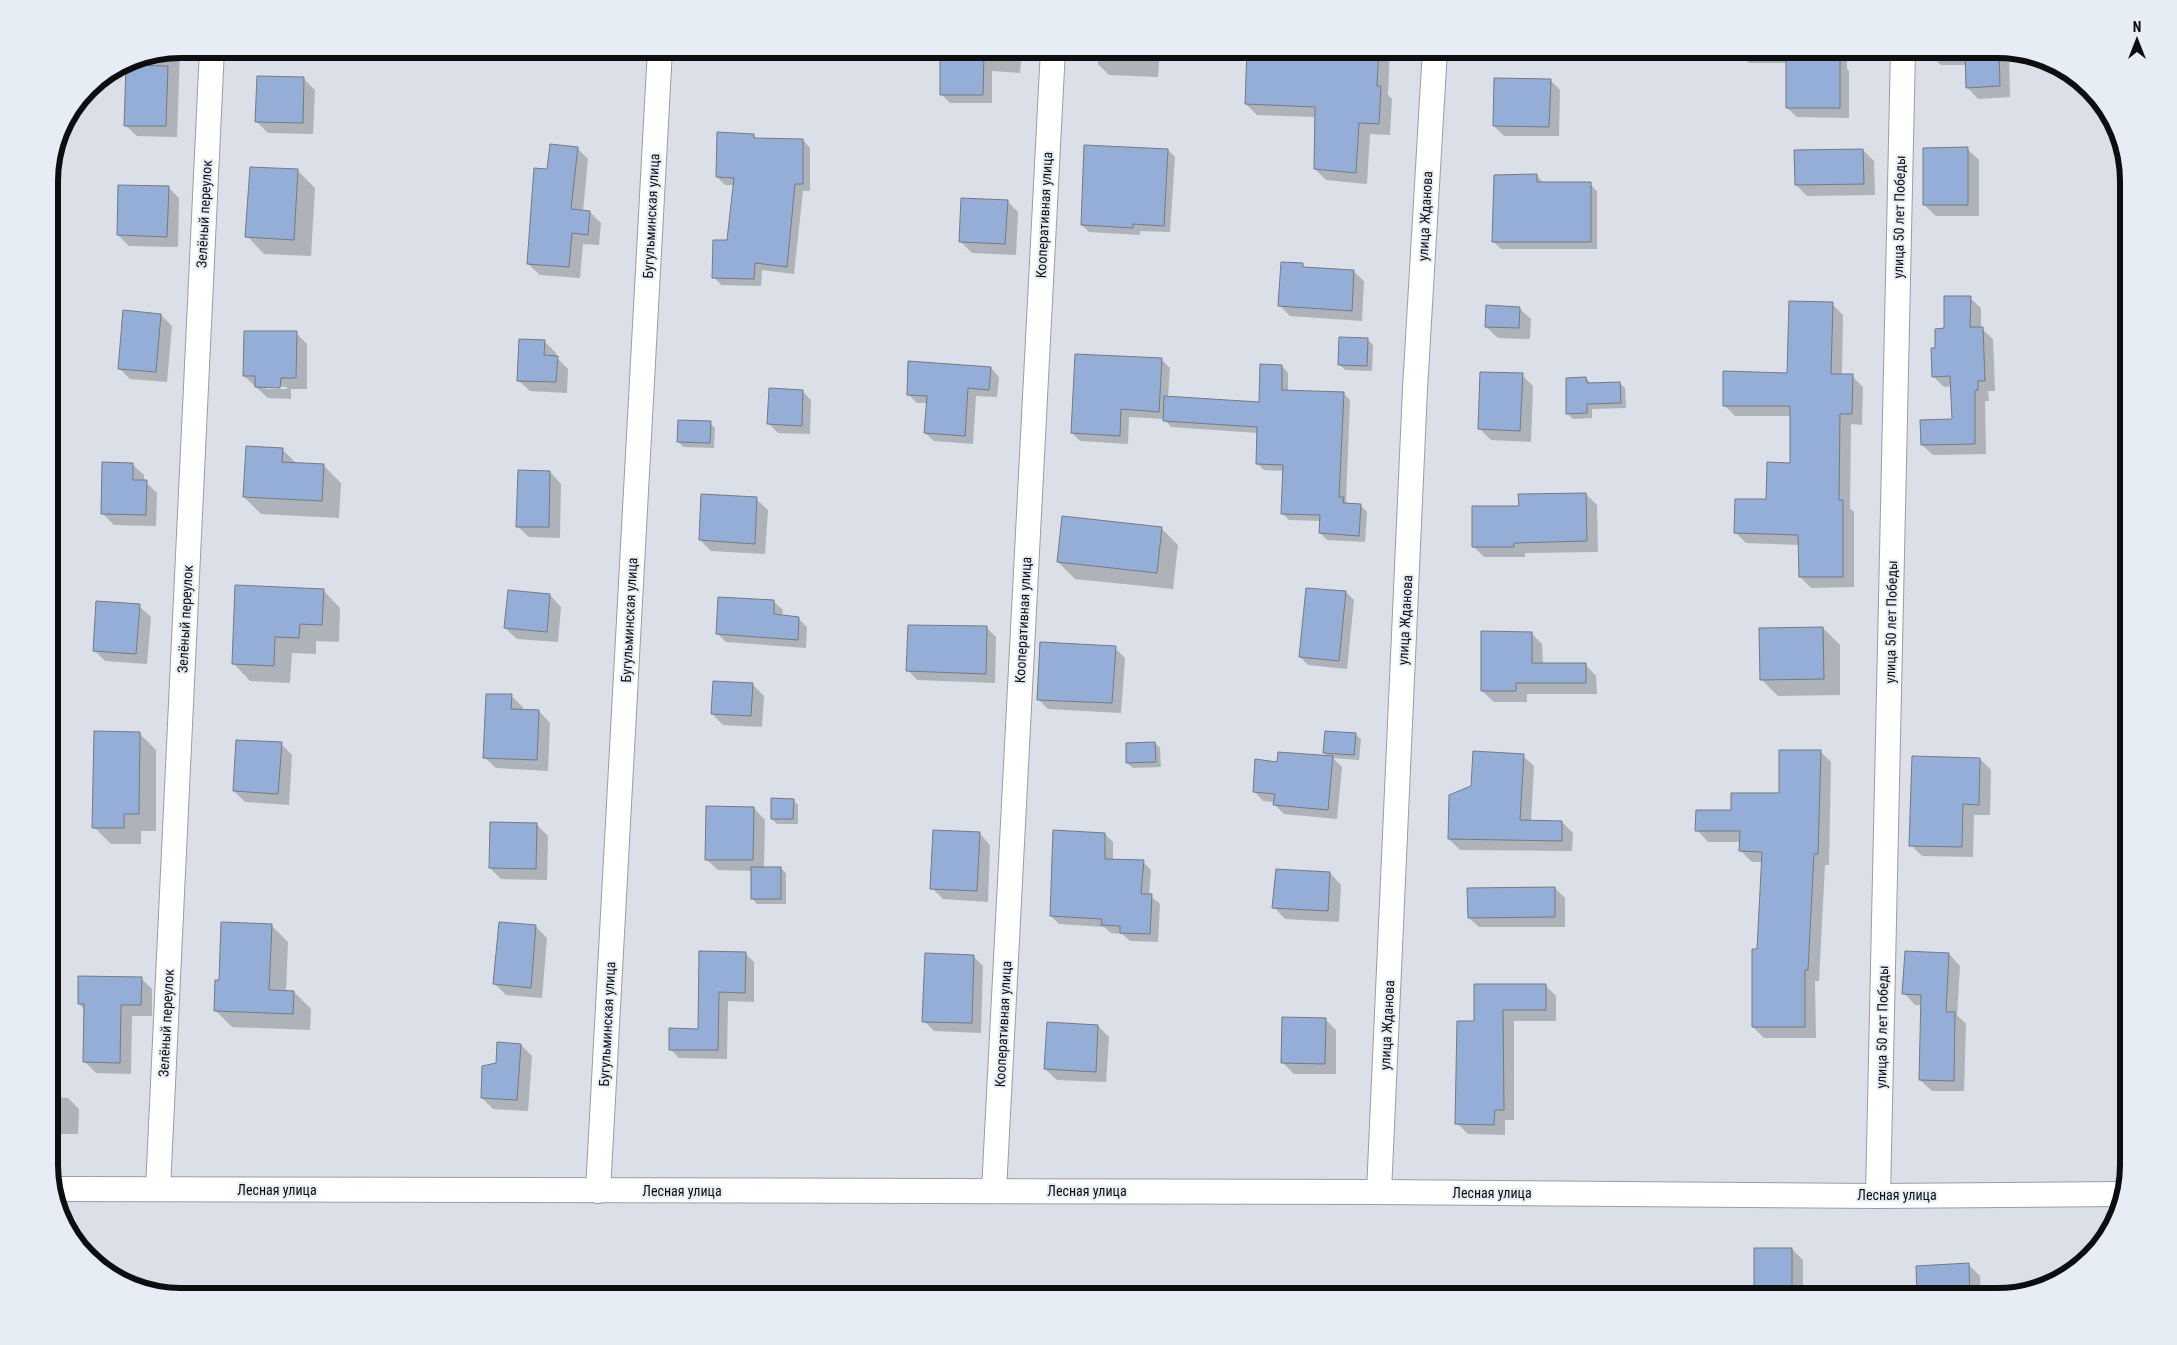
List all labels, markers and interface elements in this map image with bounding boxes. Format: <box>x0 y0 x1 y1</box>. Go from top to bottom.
north arrow <box>2112 15 2162 65</box>
text: N <box>2133 19 2141 35</box>
street label: Кооперативная улица <box>1033 151 1055 279</box>
street label: Бугульминская улица <box>640 153 662 279</box>
street label: улица 50 лет Победы <box>1890 155 1908 279</box>
street label: Зелёный переулок <box>193 159 215 268</box>
street label: улица Жданова <box>1415 171 1435 261</box>
street label: Кооперативная улица <box>1012 556 1034 684</box>
street label: Бугульминская улица <box>618 557 640 683</box>
street label: улица 50 лет Победы <box>1882 560 1900 684</box>
street label: Зелёный переулок <box>174 564 196 673</box>
street label: улица Жданова <box>1395 575 1415 665</box>
street label: Кооперативная улица <box>992 960 1014 1088</box>
street label: Бугульминская улица <box>596 961 618 1087</box>
street label: улица 50 лет Победы <box>1873 965 1891 1089</box>
street label: Зелёный переулок <box>155 968 177 1077</box>
street label: улица Жданова <box>1377 980 1397 1070</box>
street label: Лесная улица <box>237 1182 317 1198</box>
street label: Лесная улица <box>642 1183 722 1199</box>
street label: Лесная улица <box>1047 1183 1127 1199</box>
street label: Лесная улица <box>1452 1185 1532 1201</box>
street label: Лесная улица <box>1857 1187 1937 1203</box>

